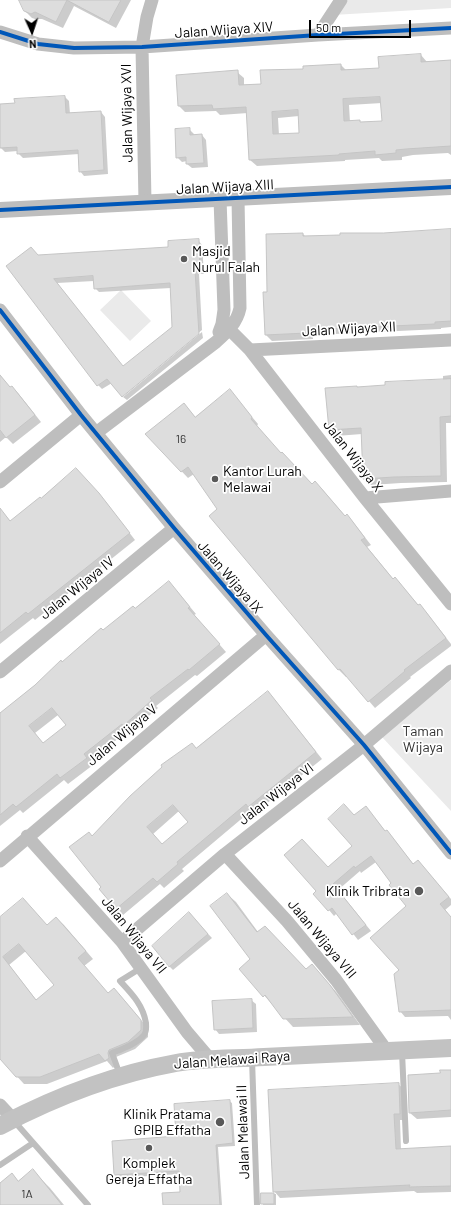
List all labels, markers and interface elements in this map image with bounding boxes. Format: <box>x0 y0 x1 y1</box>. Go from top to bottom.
north arrow <box>12 12 52 52</box>
scale bar <box>311 12 413 38</box>
street label: Jalan Wijaya XIV <box>174 18 274 42</box>
text: 50 m <box>316 20 341 34</box>
text: N <box>29 38 37 51</box>
street label: Jalan Wijaya XVI <box>118 64 136 162</box>
street label: Jalan Wijaya XIII <box>176 176 274 198</box>
place label: Masjid Nurul Falah <box>192 243 260 276</box>
marker: Masjid Nurul Falah <box>179 254 189 264</box>
street label: Jalan Wijaya XII <box>302 318 396 340</box>
street label: Jalan Wijaya X <box>320 417 386 495</box>
house number: 16 <box>176 432 186 446</box>
place label: Kantor Lurah Melawai <box>223 463 302 496</box>
marker: Kantor Lurah Melawai <box>210 474 220 484</box>
street label: Jalan Wijaya IX <box>194 537 266 617</box>
street label: Jalan Wijaya IV <box>37 553 117 623</box>
street label: Jalan Wijaya V <box>83 701 161 769</box>
park label: Taman Wijaya <box>402 723 444 756</box>
street label: Jalan Wijaya VI <box>235 760 317 828</box>
place label: Klinik Tribrata <box>326 883 410 899</box>
marker: Klinik Tribrata <box>413 885 425 897</box>
street label: Jalan Wijaya VII <box>98 893 170 977</box>
street label: Jalan Wijaya VIII <box>284 896 360 982</box>
street label: Jalan Melawai Raya <box>173 1048 291 1072</box>
street label: Jalan Melawai II <box>233 1085 253 1179</box>
place label: Klinik Pratama GPIB Effatha <box>123 1106 211 1138</box>
marker: Klinik Pratama GPIB Effatha <box>214 1116 226 1128</box>
marker: Komplek Gereja Effatha <box>144 1143 154 1153</box>
place label: Komplek Gereja Effatha <box>106 1155 192 1188</box>
house number: 1A <box>21 1187 33 1201</box>

